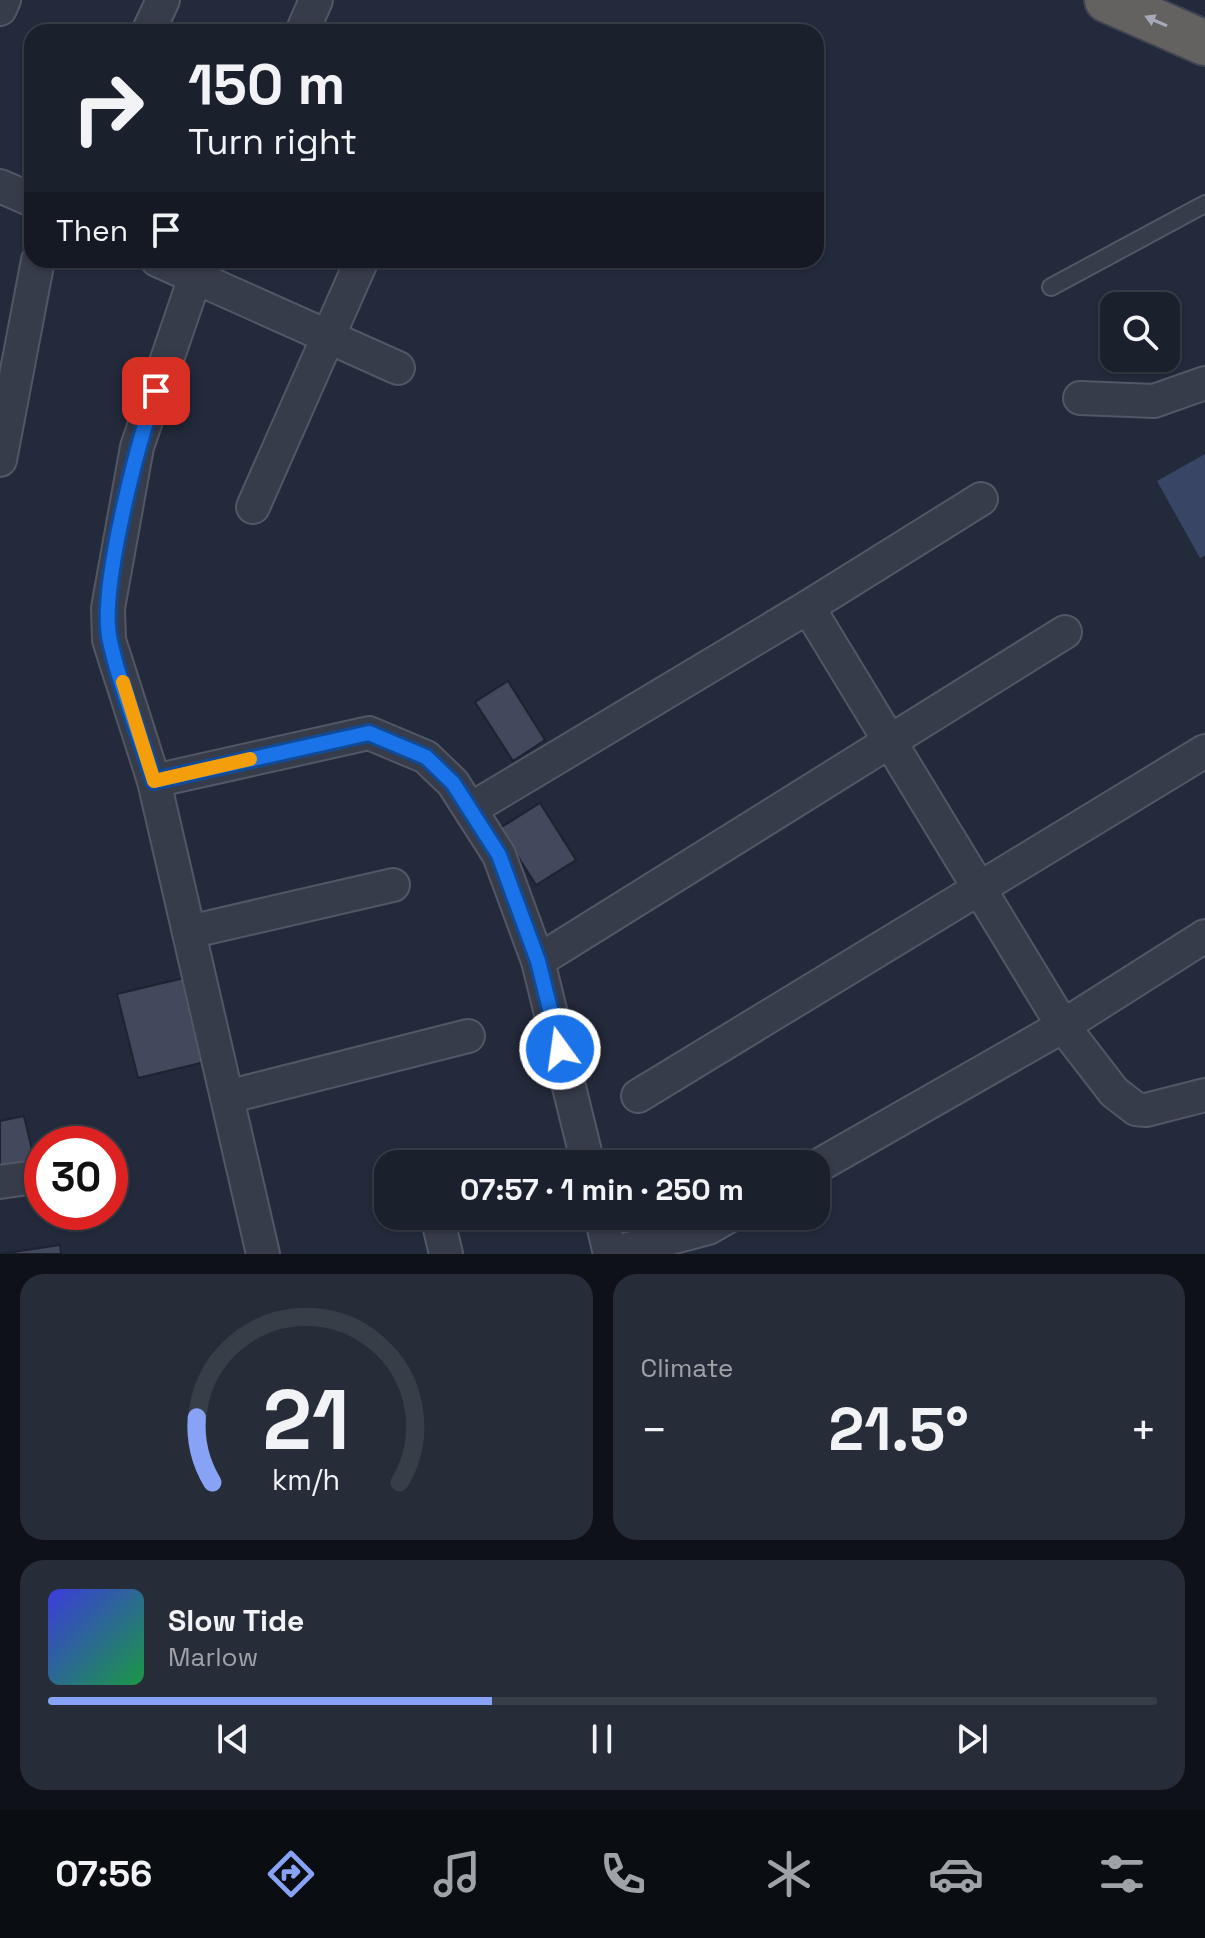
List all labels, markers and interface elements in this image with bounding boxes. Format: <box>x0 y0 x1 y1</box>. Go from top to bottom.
one-way arrow <box>1144 15 1168 28</box>
text: 150 m <box>188 49 345 120</box>
icon: right <box>56 56 160 160</box>
text: Turn right <box>188 119 357 165</box>
icon: arrive <box>144 208 188 252</box>
text: Then <box>56 211 128 250</box>
map controls <box>1100 292 1180 372</box>
button: search <box>1100 292 1180 372</box>
pin <box>122 357 190 425</box>
icon: arrive <box>134 369 178 413</box>
position arrow <box>518 1007 602 1091</box>
speed limit sign: 30 <box>24 1126 128 1230</box>
text: 07:57 · 1 min · 250 m <box>460 1170 744 1209</box>
text: Climate <box>641 1351 733 1385</box>
text: 21 <box>263 1367 350 1473</box>
text: 21.5° <box>829 1391 969 1468</box>
text: − <box>641 1402 668 1458</box>
text: + <box>1130 1402 1157 1458</box>
text: km/h <box>272 1462 340 1498</box>
text: Slow Tide <box>168 1601 304 1640</box>
text: Marlow <box>168 1640 258 1674</box>
icon: previous <box>211 1717 255 1761</box>
icon: pause <box>580 1717 624 1761</box>
icon: next <box>950 1717 994 1761</box>
icon: directions <box>263 1846 319 1902</box>
icon: music <box>429 1846 485 1902</box>
icon: phone <box>595 1846 651 1902</box>
icon: climate <box>761 1846 817 1902</box>
icon: car <box>928 1846 984 1902</box>
icon: filters <box>1094 1846 1150 1902</box>
text: 07:56 <box>55 1851 152 1897</box>

